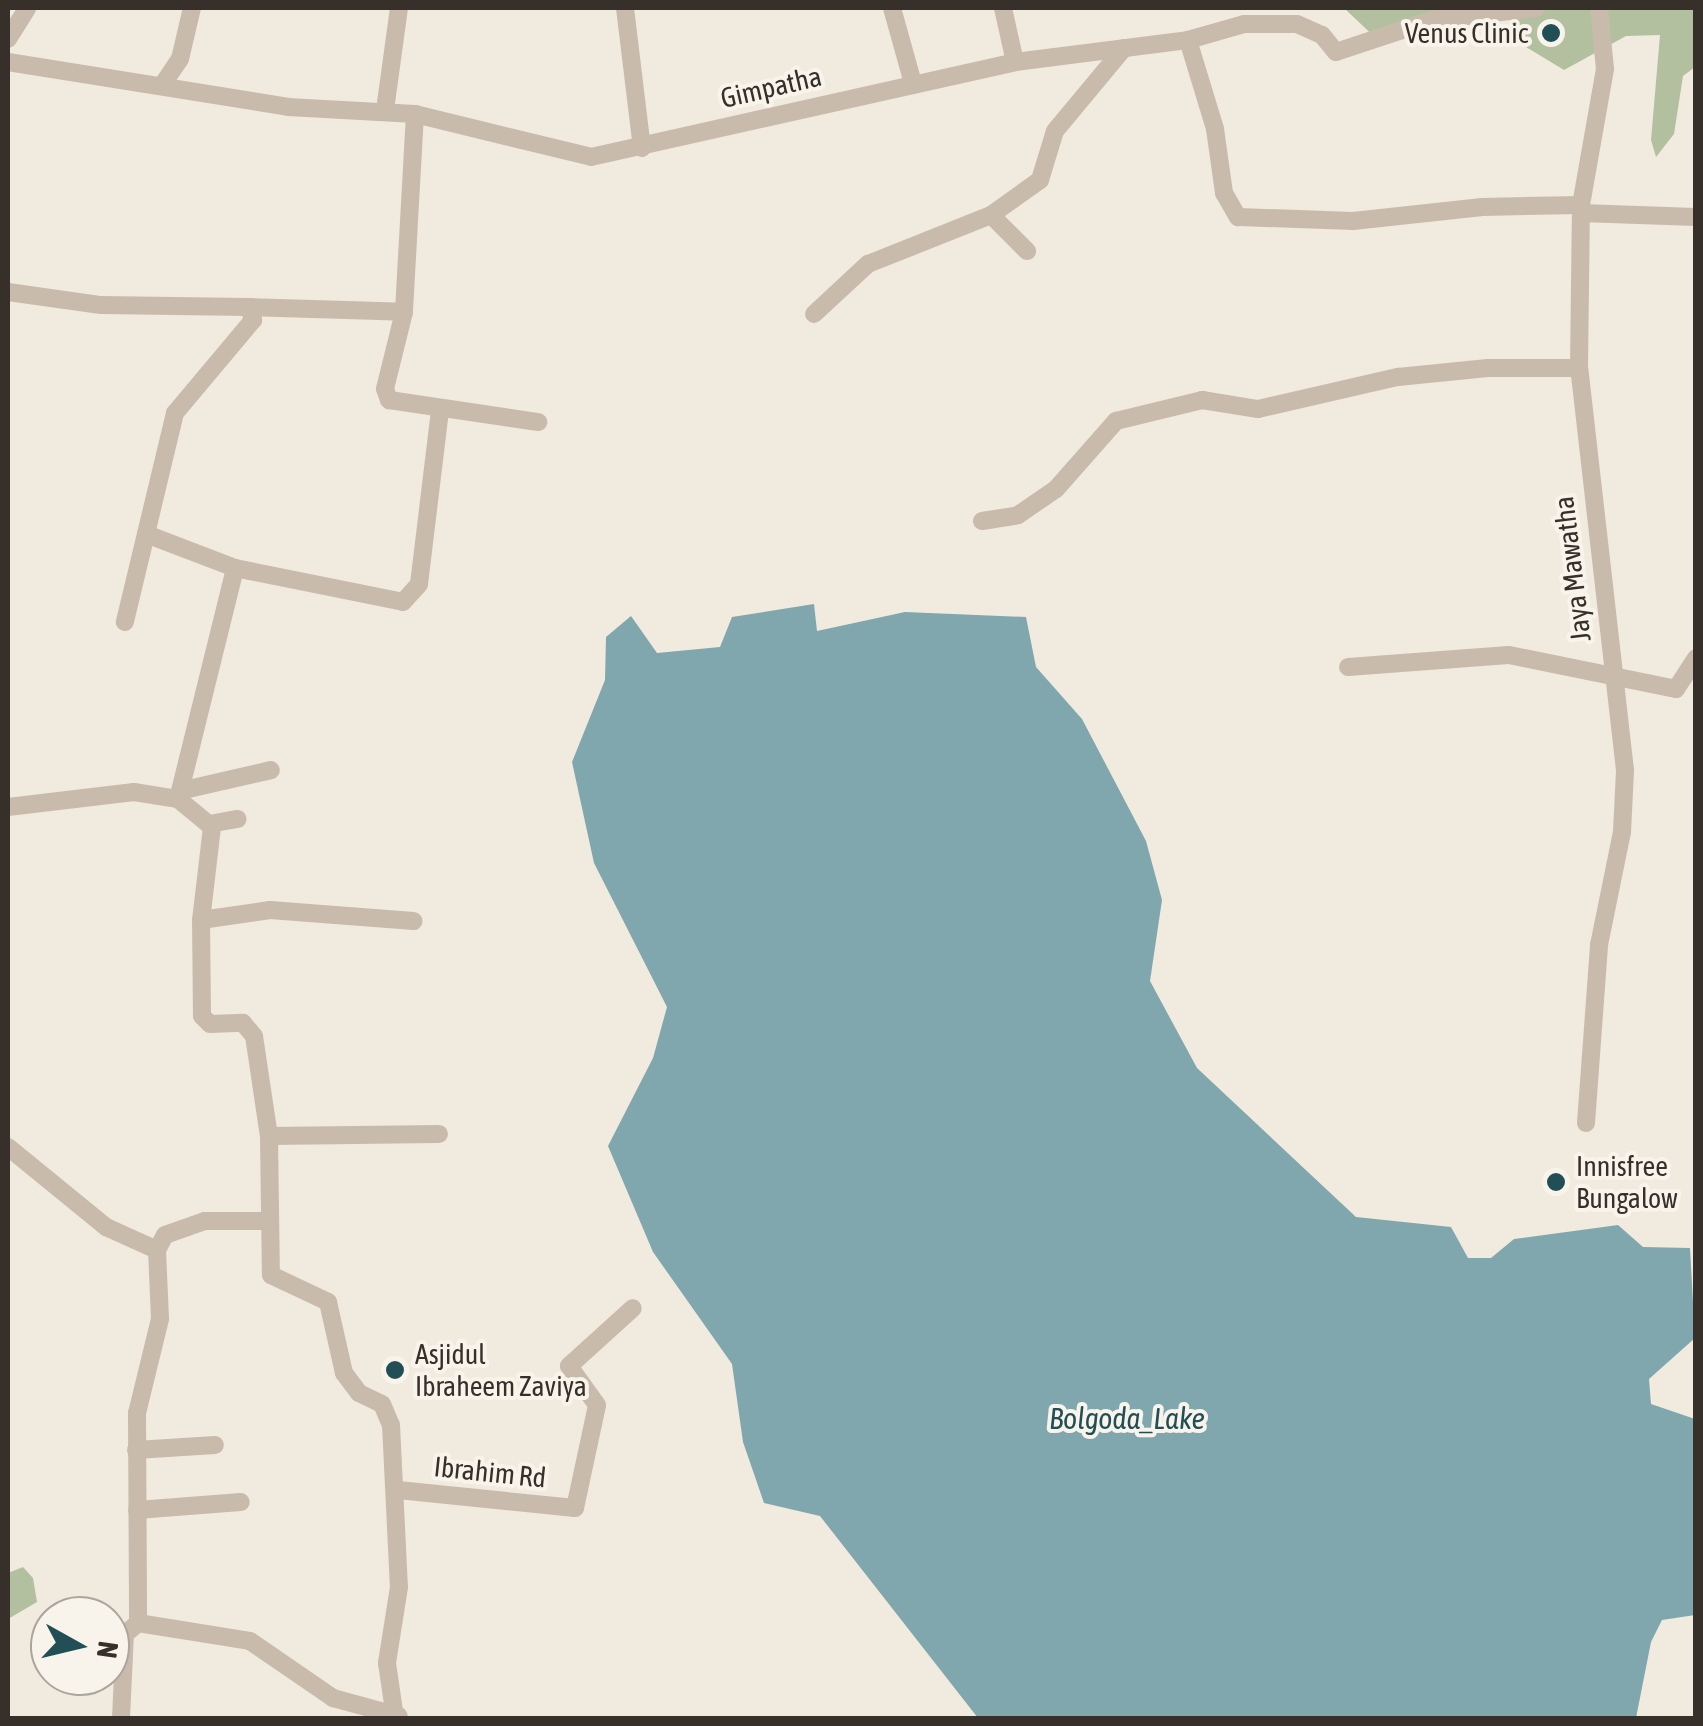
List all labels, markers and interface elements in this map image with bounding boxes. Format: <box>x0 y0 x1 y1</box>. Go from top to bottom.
place label: Venus Clinic <box>1405 16 1528 50</box>
marker: Venus Clinic <box>1538 20 1564 46</box>
street label: Gimpatha <box>717 59 825 115</box>
street label: Jaya Mawatha <box>1546 495 1598 643</box>
place label: Innisfree Bungalow <box>1576 1149 1678 1215</box>
marker: Innisfree Bungalow <box>1545 1171 1567 1193</box>
place label: Asjidul Ibraheem Zaviya <box>415 1337 587 1403</box>
marker: Asjidul Ibraheem Zaviya <box>384 1359 406 1381</box>
water label: Bolgoda_Lake <box>1049 1400 1205 1436</box>
street label: Ibrahim Rd <box>432 1449 548 1495</box>
north arrow <box>30 1596 130 1696</box>
text: N <box>91 1639 125 1660</box>

